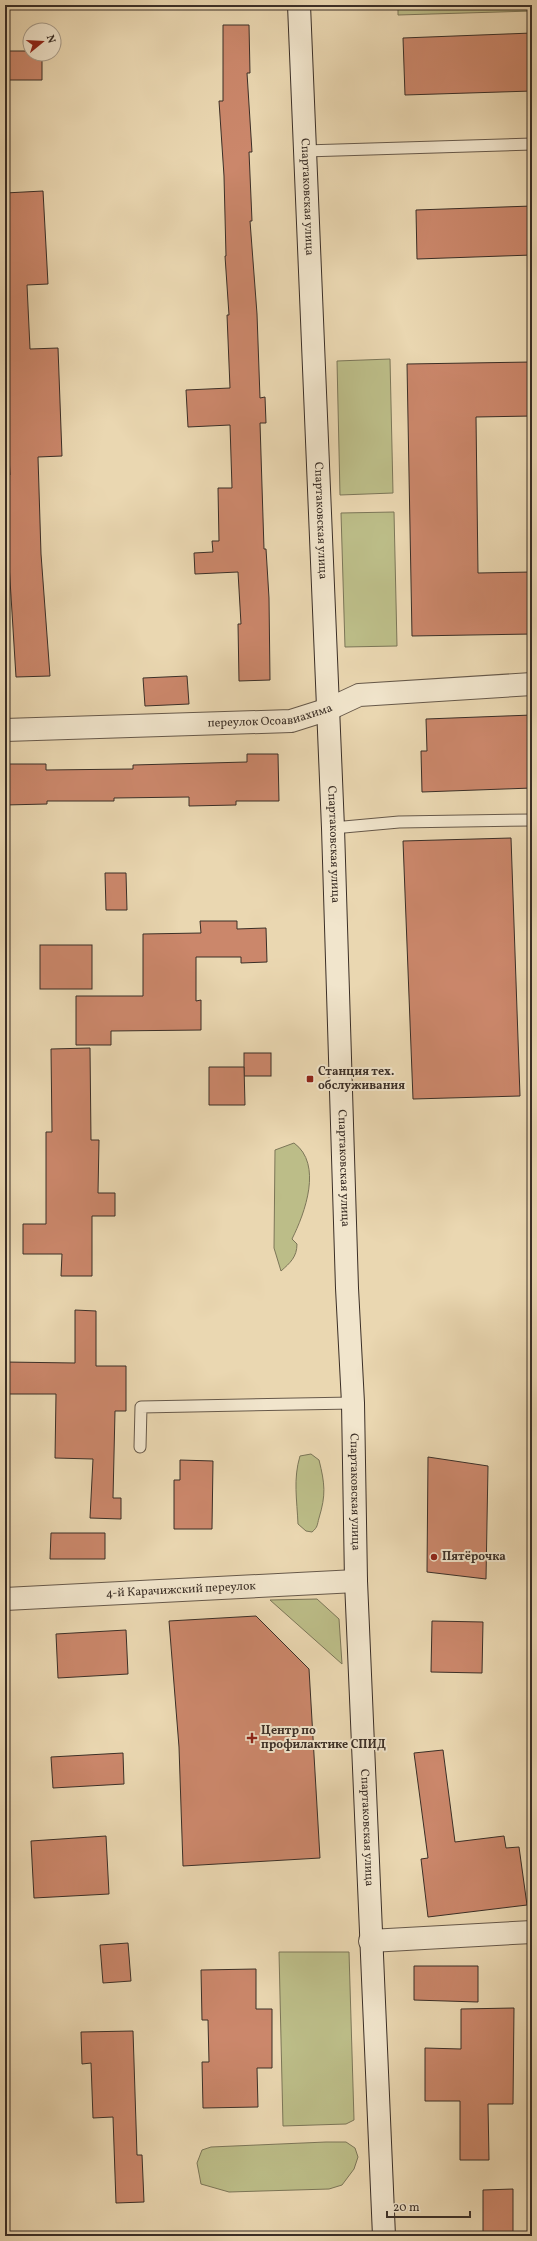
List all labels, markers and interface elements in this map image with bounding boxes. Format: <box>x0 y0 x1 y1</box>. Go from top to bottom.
north arrow <box>22 22 62 62</box>
text: N <box>42 33 58 45</box>
street label: Спартаковская улица <box>297 138 317 256</box>
street label: Спартаковская улица <box>310 462 331 580</box>
street label: переулок Осоавиахима <box>207 700 335 732</box>
street label: Спартаковская улица <box>323 785 343 903</box>
place label: Станция тех. обслуживания <box>318 1064 405 1094</box>
marker: Станция тех. обслуживания <box>305 1074 315 1084</box>
street label: Спартаковская улица <box>334 1109 353 1227</box>
street label: Спартаковская улица <box>346 1433 363 1551</box>
place label: Пятёрочка <box>442 1549 506 1565</box>
marker: Пятёрочка <box>429 1552 439 1562</box>
street label: 4-й Карачижский переулок <box>105 1578 257 1602</box>
place label: Центр по профилактике СПИД <box>261 1723 386 1753</box>
marker: Центр по профилактике СПИД <box>246 1732 258 1744</box>
street label: Спартаковская улица <box>356 1769 377 1887</box>
scale bar <box>387 2193 470 2219</box>
text: 20 m <box>393 2200 420 2216</box>

